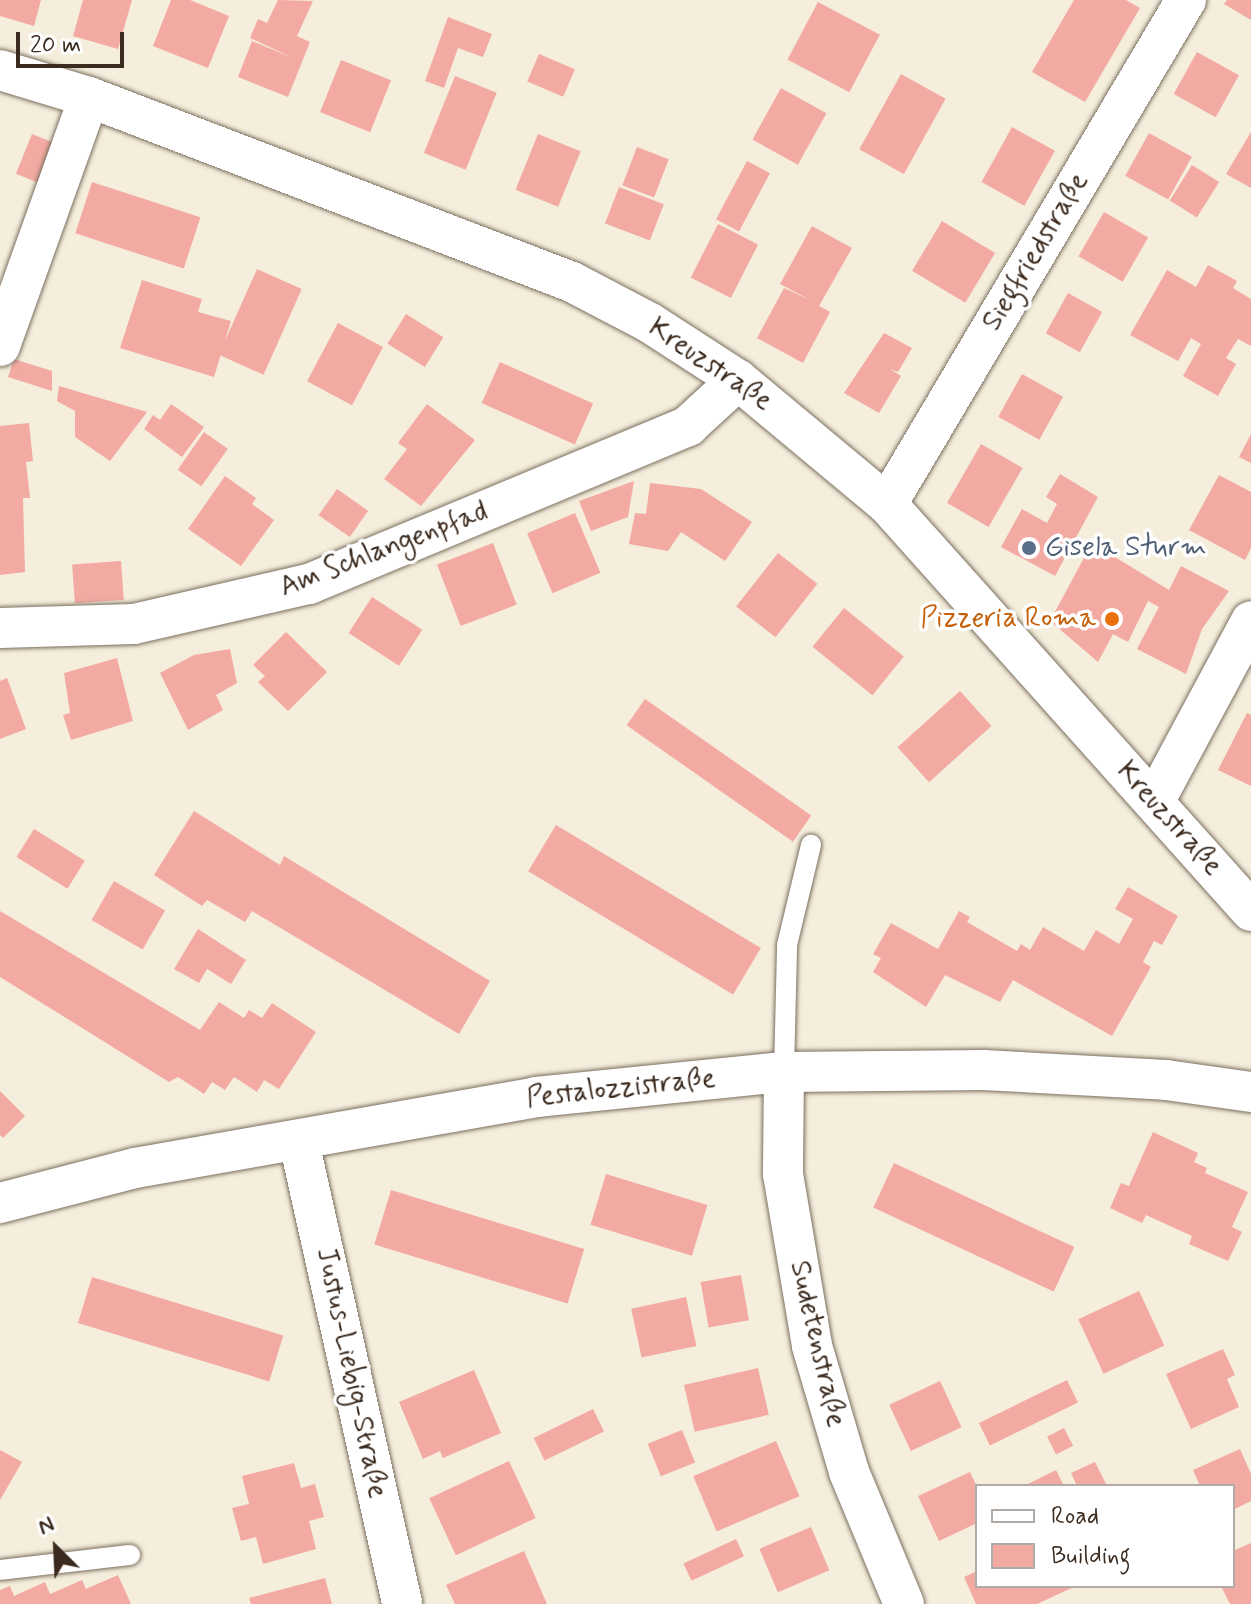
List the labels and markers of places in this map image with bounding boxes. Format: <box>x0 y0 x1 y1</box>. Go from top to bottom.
place label: Gisela Sturm <box>1045 531 1207 565</box>
marker: Gisela Sturm <box>1020 539 1038 557</box>
place label: Pizzeria Roma <box>923 602 1096 636</box>
marker: Pizzeria Roma <box>1103 610 1121 628</box>

